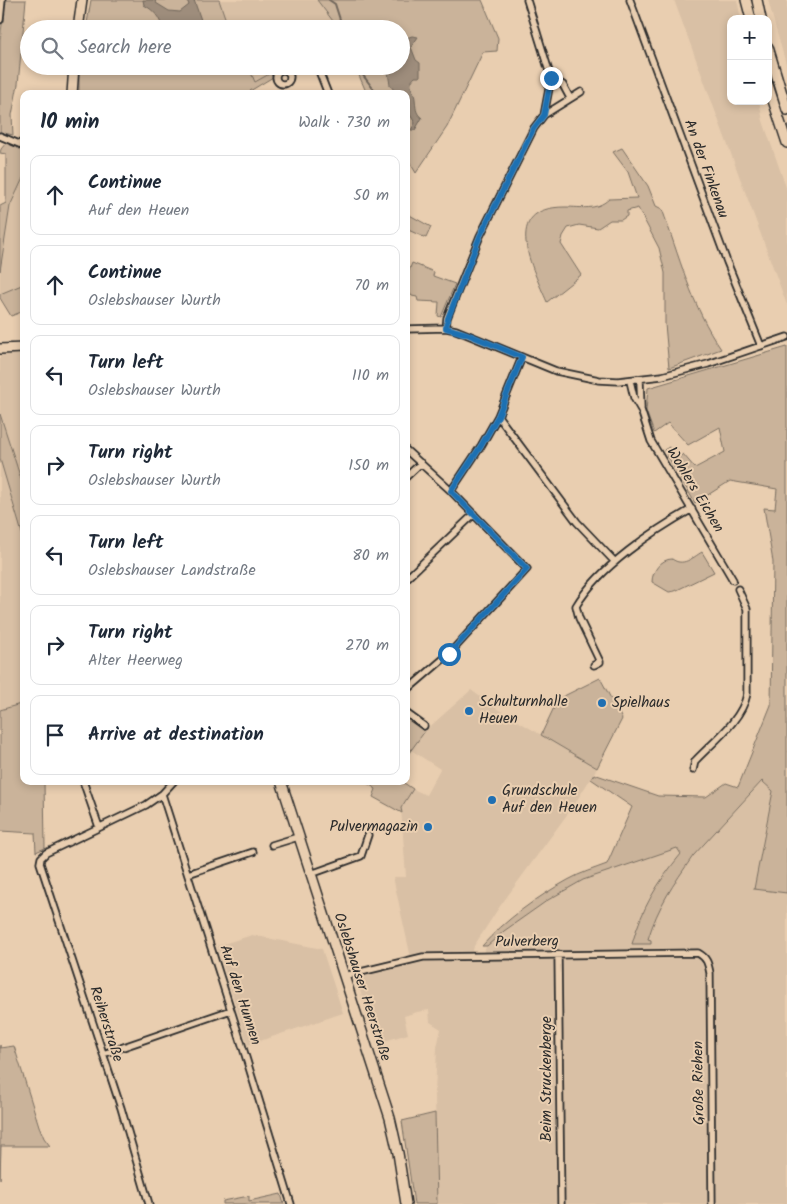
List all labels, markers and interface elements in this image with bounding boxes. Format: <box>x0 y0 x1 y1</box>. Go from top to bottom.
map controls <box>727 15 772 105</box>
button: + <box>727 15 772 60</box>
search box <box>20 20 410 75</box>
text: Search here <box>78 33 172 63</box>
icon: search <box>38 34 66 62</box>
button: − <box>727 60 772 105</box>
route end <box>540 67 563 90</box>
text: 10 min <box>40 106 100 139</box>
text: Walk · 730 m <box>298 110 390 135</box>
street label: An der Finkenau <box>677 116 735 222</box>
text: Continue <box>88 168 161 198</box>
icon: ahead <box>41 181 69 209</box>
text: 50 m <box>353 183 389 208</box>
text: Auf den Heuen <box>88 198 189 223</box>
text: Continue <box>88 258 161 288</box>
icon: ahead <box>41 271 69 299</box>
text: 70 m <box>354 273 389 298</box>
text: Oslebshauser Wurth <box>88 288 221 313</box>
text: Turn left <box>88 348 163 378</box>
icon: left <box>41 361 69 389</box>
text: 110 m <box>352 363 389 388</box>
text: Oslebshauser Wurth <box>88 378 221 403</box>
text: Turn right <box>88 438 173 468</box>
street label: Wohlers Eichen <box>660 443 730 537</box>
icon: right <box>41 451 69 479</box>
text: 150 m <box>348 453 389 478</box>
text: Oslebshauser Wurth <box>88 468 221 493</box>
text: Turn left <box>88 528 163 558</box>
icon: left <box>41 541 69 569</box>
text: 80 m <box>352 543 389 568</box>
text: Oslebshauser Landstraße <box>88 558 256 583</box>
text: Turn right <box>88 618 173 648</box>
icon: right <box>41 631 69 659</box>
text: 270 m <box>345 633 389 658</box>
route start <box>438 643 461 666</box>
text: Alter Heerweg <box>88 648 183 673</box>
place label: Schulturnhalle Heuen <box>479 690 568 731</box>
place label: Spielhaus <box>612 691 670 715</box>
marker: Spielhaus <box>596 697 608 709</box>
marker: Schulturnhalle Heuen <box>463 705 475 717</box>
text: Arrive at destination <box>88 720 264 750</box>
icon: arrive <box>41 721 69 749</box>
place label: Grundschule Auf den Heuen <box>502 779 597 820</box>
marker: Grundschule Auf den Heuen <box>486 794 498 806</box>
place label: Pulvermagazin <box>330 815 418 839</box>
marker: Pulvermagazin <box>422 821 434 833</box>
street label: Oslebshauser Heerstraße <box>327 910 397 1065</box>
street label: Pulverberg <box>495 929 559 955</box>
street label: Auf den Hunnen <box>212 942 268 1048</box>
street label: Reiherstraße <box>82 983 130 1065</box>
street label: Beim Struckenberge <box>535 1016 559 1142</box>
street label: Große Riehen <box>686 1041 712 1125</box>

